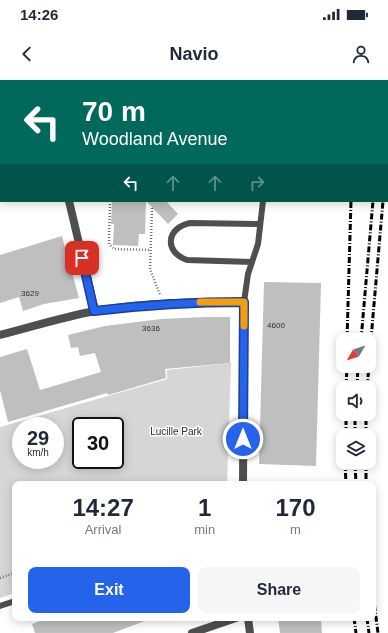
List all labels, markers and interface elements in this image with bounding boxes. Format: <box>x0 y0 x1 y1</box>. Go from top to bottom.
text: 14:26 <box>20 6 58 23</box>
icon: back <box>16 43 38 65</box>
icon: person <box>350 43 372 65</box>
text: Navio <box>169 44 219 64</box>
icon: left <box>16 96 68 148</box>
text: 70 m <box>82 96 146 127</box>
text: Woodland Avenue <box>82 129 227 149</box>
icon: left <box>120 172 142 194</box>
icon: ahead <box>162 172 184 194</box>
icon: ahead <box>204 172 226 194</box>
icon: right <box>246 172 268 194</box>
pin <box>65 241 99 275</box>
icon: arrive <box>71 247 93 269</box>
house number: 3629 <box>21 289 39 298</box>
house number: 4600 <box>267 321 285 330</box>
house number: 3636 <box>142 324 160 333</box>
north arrow <box>336 333 376 373</box>
map controls <box>336 333 376 469</box>
button: sound <box>336 381 376 421</box>
speed limit sign: 30 <box>72 417 124 469</box>
position arrow <box>222 418 264 460</box>
park label: Lucille Park <box>150 426 203 437</box>
text: 29 <box>27 427 49 449</box>
button: layers <box>336 429 376 469</box>
text: km/h <box>27 447 49 458</box>
text: 14:27 <box>72 494 134 521</box>
text: 1 <box>198 494 211 521</box>
text: 170 <box>276 494 316 521</box>
text: Arrival <box>85 522 122 537</box>
text: min <box>194 522 215 537</box>
text: m <box>290 522 301 537</box>
button: Exit <box>28 567 190 613</box>
button: Share <box>198 567 360 613</box>

